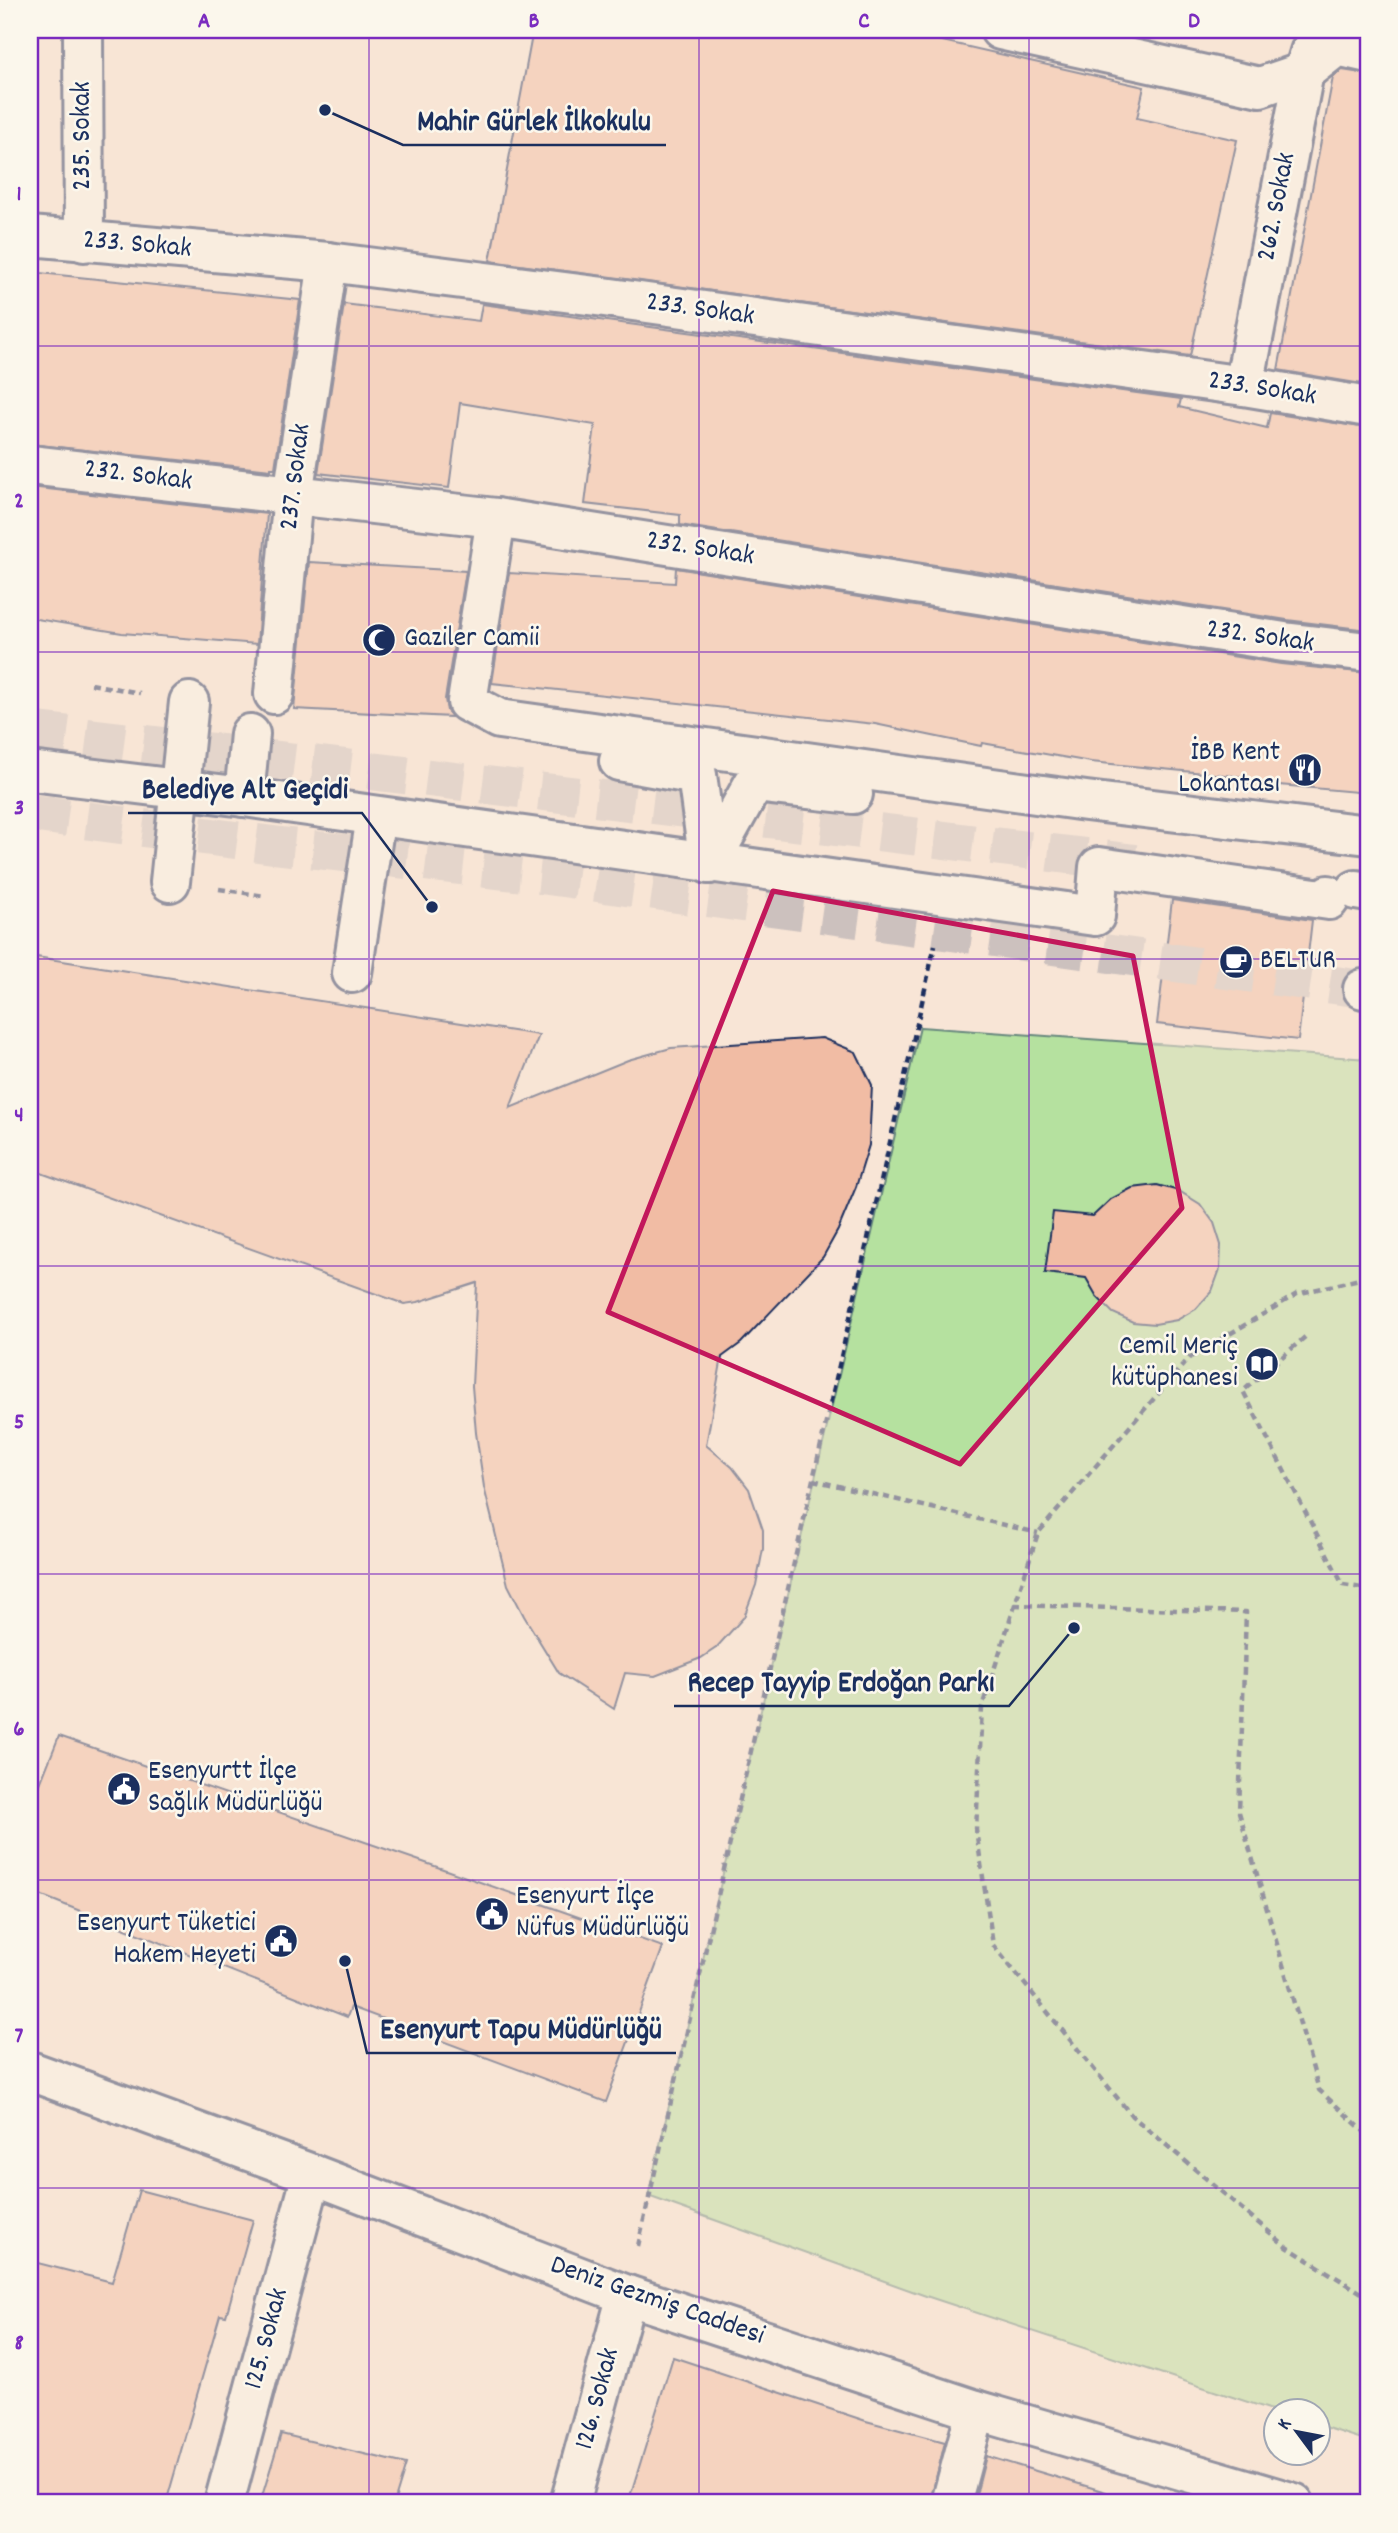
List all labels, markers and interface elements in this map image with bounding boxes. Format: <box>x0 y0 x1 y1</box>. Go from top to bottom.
text: A <box>198 6 210 39</box>
text: B <box>529 6 540 39</box>
text: C <box>858 6 870 39</box>
text: D <box>1188 6 1200 39</box>
street label: 235. Sokak <box>64 81 104 191</box>
callout: Mahir Gürlek İlkokulu <box>403 94 666 145</box>
text: Mahir Gürlek İlkokulu <box>417 103 651 146</box>
street label: 262. Sokak <box>1248 149 1308 265</box>
text: 1 <box>16 179 22 212</box>
street label: 233. Sokak <box>81 221 193 271</box>
street label: 233. Sokak <box>643 284 757 338</box>
street label: 233. Sokak <box>1205 362 1319 418</box>
street label: 237. Sokak <box>271 421 323 533</box>
street label: 232. Sokak <box>82 451 194 503</box>
text: 2 <box>14 486 24 519</box>
street label: 232. Sokak <box>643 522 757 578</box>
street label: 232. Sokak <box>1203 611 1317 665</box>
place label: Gaziler Camii <box>404 620 539 660</box>
mosque icon: Gaziler Camii <box>360 621 398 659</box>
place label: İBB Kent Lokantası <box>1178 734 1280 806</box>
restaurant icon: İBB Kent Lokantası <box>1286 751 1324 789</box>
callout: Belediye Alt Geçidi <box>128 762 362 813</box>
text: Belediye Alt Geçidi <box>142 771 349 814</box>
text: 3 <box>14 793 24 826</box>
place label: BELTUR <box>1260 942 1336 982</box>
cafe icon: BELTUR <box>1217 943 1255 981</box>
text: 4 <box>14 1100 24 1133</box>
place label: Cemil Meriç kütüphanesi <box>1111 1328 1238 1400</box>
library icon: Cemil Meriç kütüphanesi <box>1243 1345 1281 1383</box>
text: 5 <box>14 1407 24 1440</box>
callout: Recep Tayyip Erdoğan Parkı <box>674 1655 1009 1706</box>
text: Recep Tayyip Erdoğan Parkı <box>687 1664 995 1707</box>
text: 6 <box>13 1714 25 1747</box>
place label: Esenyurtt İlçe Sağlık Müdürlüğü <box>148 1753 323 1825</box>
public building icon: Esenyurtt İlçe Sağlık Müdürlüğü <box>105 1770 143 1808</box>
place label: Esenyurt İlçe Nüfus Müdürlüğü <box>516 1878 689 1950</box>
public building icon: Esenyurt İlçe Nüfus Müdürlüğü <box>473 1895 511 1933</box>
place label: Esenyurt Tüketici Hakem Heyeti <box>77 1905 256 1977</box>
public building icon: Esenyurt Tüketici Hakem Heyeti <box>262 1922 300 1960</box>
callout: Esenyurt Tapu Müdürlüğü <box>367 2002 676 2053</box>
text: Esenyurt Tapu Müdürlüğü <box>380 2011 662 2054</box>
text: 7 <box>15 2021 24 2054</box>
street label: Deniz Gezmiş Caddesi <box>544 2247 770 2357</box>
street label: 125. Sokak <box>235 2284 301 2394</box>
text: 8 <box>14 2328 24 2361</box>
street label: 126. Sokak <box>566 2344 632 2454</box>
north arrow <box>1262 2396 1332 2466</box>
text: K <box>1272 2414 1299 2436</box>

